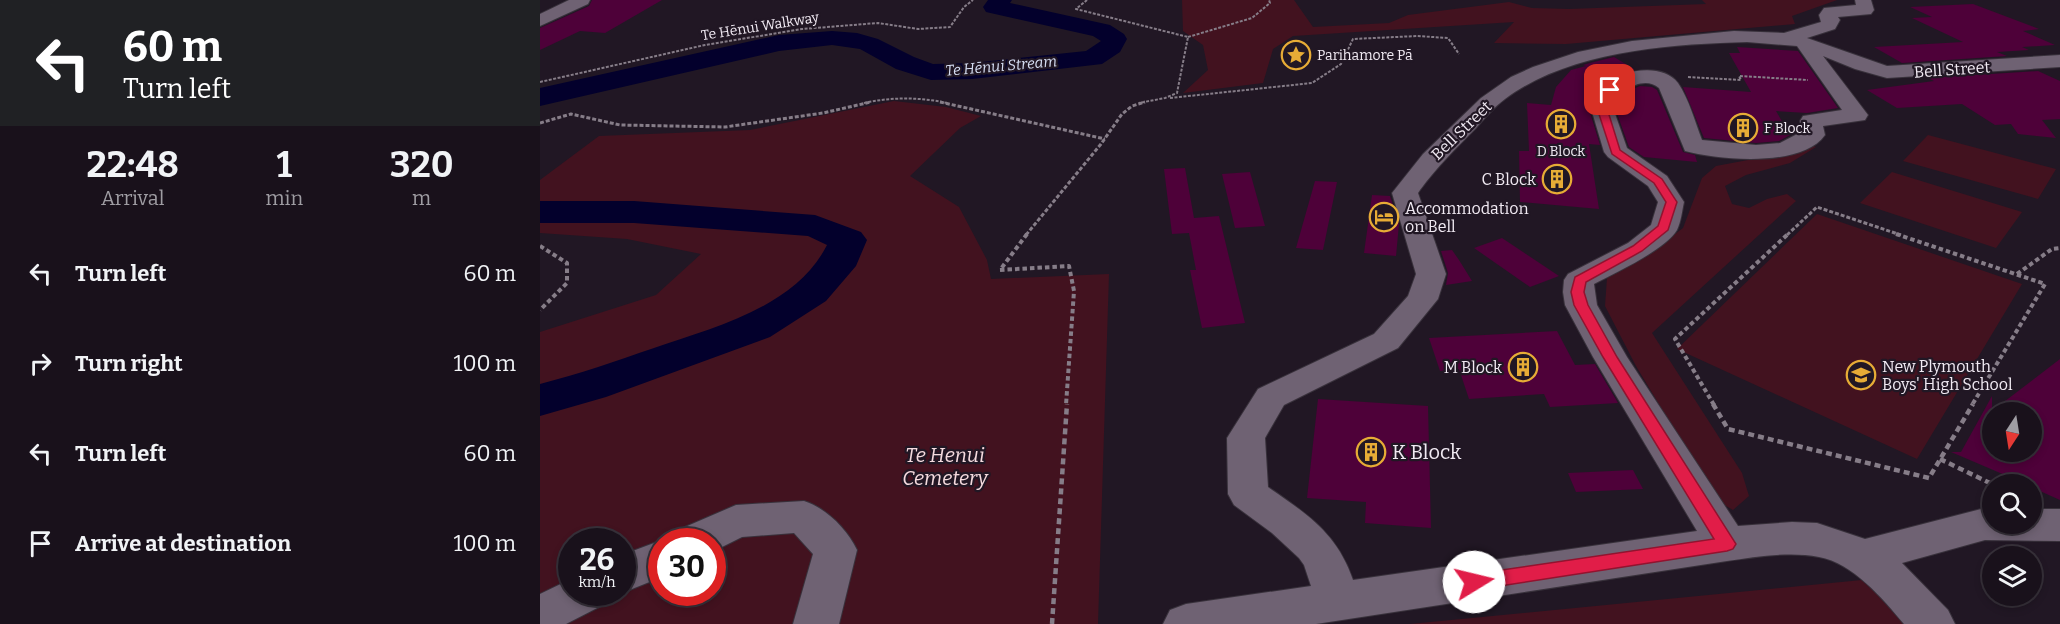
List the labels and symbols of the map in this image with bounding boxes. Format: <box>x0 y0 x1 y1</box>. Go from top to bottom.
street label: Te Hēnui Walkway <box>700 9 821 44</box>
place icon: Parihamore Pā <box>1280 39 1312 71</box>
place label: Parihamore Pā <box>1317 47 1413 64</box>
water label: Te Hēnui Stream <box>944 52 1058 80</box>
street label: Bell Street <box>1913 57 1991 82</box>
pin <box>1584 64 1635 115</box>
street label: Bell Street <box>1427 97 1496 164</box>
building icon: D Block <box>1545 108 1577 140</box>
building icon: F Block <box>1727 112 1759 144</box>
place label: F Block <box>1764 120 1811 137</box>
place label: D Block <box>1537 143 1585 160</box>
building icon: C Block <box>1541 163 1573 195</box>
place label: C Block <box>1482 170 1536 189</box>
place label: Accommodation on Bell <box>1405 199 1529 236</box>
hotel icon: Accommodation on Bell <box>1368 201 1400 233</box>
building icon: M Block <box>1507 351 1539 383</box>
place label: New Plymouth Boys' High School <box>1882 357 2013 394</box>
place label: M Block <box>1444 358 1502 377</box>
school or university icon: New Plymouth Boys' High School <box>1845 359 1877 391</box>
north arrow <box>1982 402 2042 462</box>
building icon: K Block <box>1355 436 1387 468</box>
place label: K Block <box>1392 440 1462 464</box>
park label: Te Henui Cemetery <box>902 443 990 490</box>
speed limit sign: 30 <box>648 528 726 606</box>
position arrow <box>1442 550 1506 614</box>

